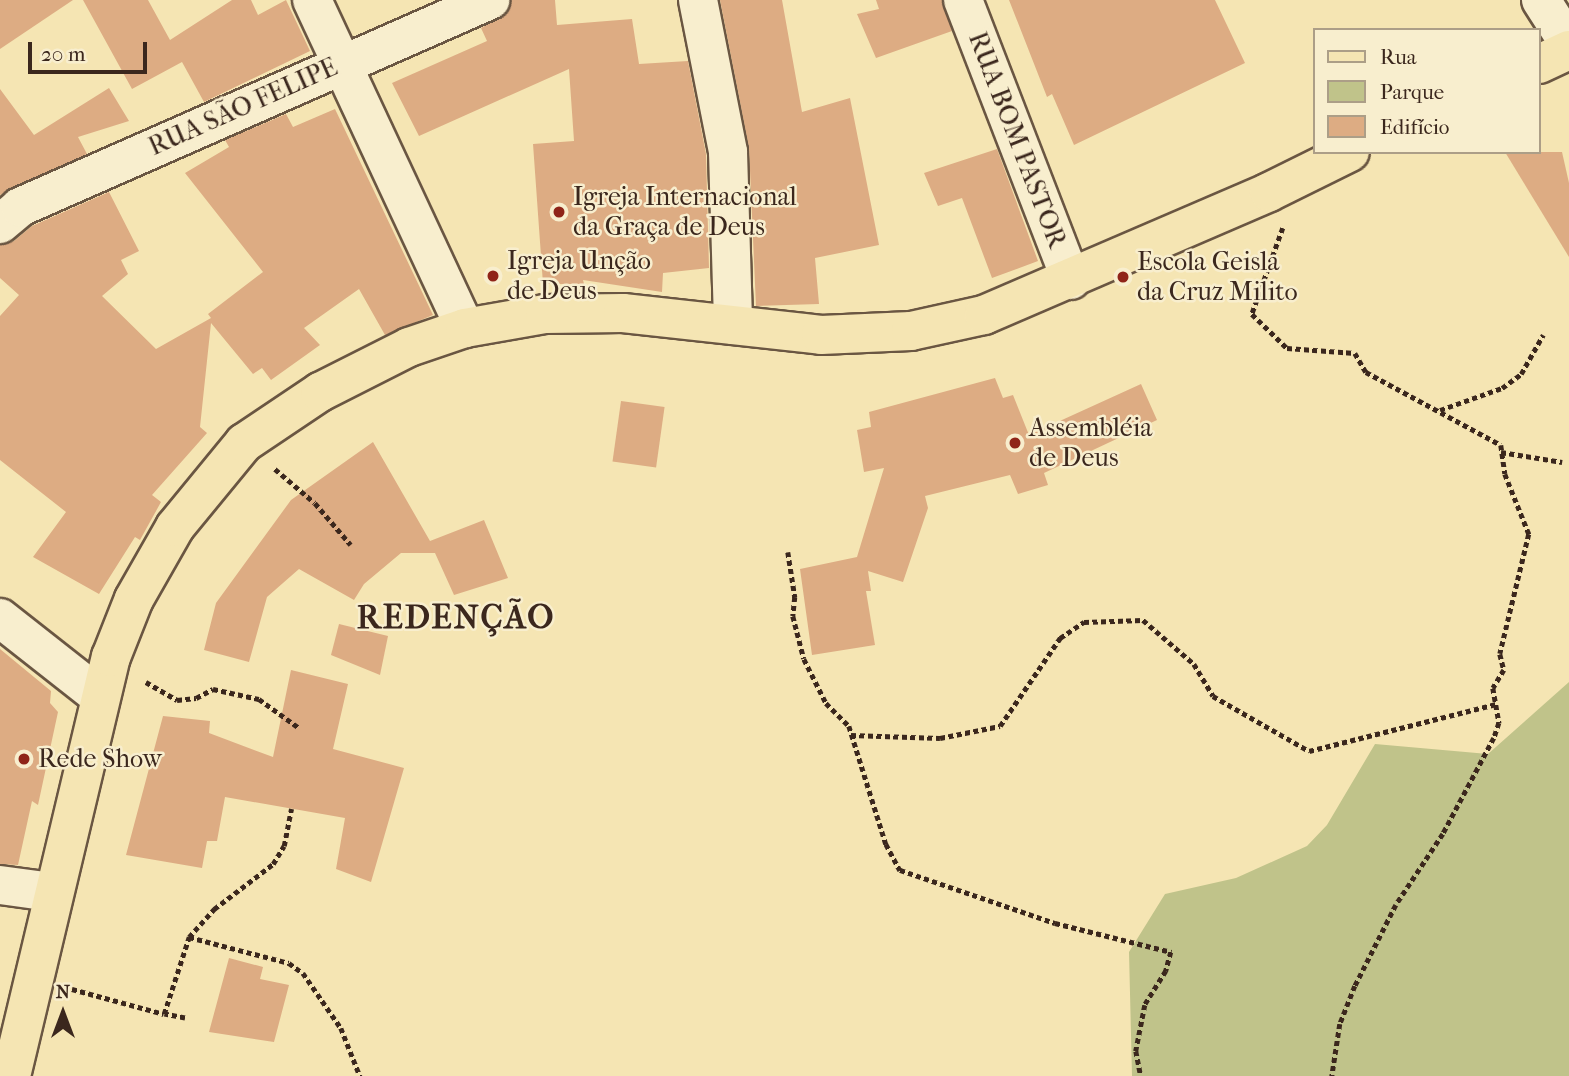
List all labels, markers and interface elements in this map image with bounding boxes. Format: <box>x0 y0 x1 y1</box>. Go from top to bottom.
scale bar <box>32 28 150 72</box>
street label: RUA BOM PASTOR <box>961 28 1073 252</box>
legend <box>1314 28 1541 154</box>
text: 20 m <box>41 42 85 66</box>
text: Rua <box>1380 45 1417 69</box>
street label: RUA SÃO FELIPE <box>144 51 342 163</box>
text: Parque <box>1380 80 1444 104</box>
text: Edifício <box>1380 115 1449 139</box>
place label: Igreja Internacional da Graça de Deus <box>573 181 797 242</box>
marker: Igreja Internacional da Graça de Deus <box>551 204 567 220</box>
place label: Igreja Unção de Deus <box>507 245 651 306</box>
place label: Escola Geisla da Cruz Milito <box>1137 246 1298 308</box>
marker: Igreja Unção de Deus <box>485 268 501 284</box>
marker: Escola Geisla da Cruz Milito <box>1115 269 1131 285</box>
place label: Assembléia de Deus <box>1029 412 1152 474</box>
marker: Assembléia de Deus <box>1007 435 1023 451</box>
district label: REDENÇÃO <box>358 598 554 638</box>
place label: Rede Show <box>38 743 162 775</box>
marker: Rede Show <box>16 751 32 767</box>
north arrow <box>28 978 98 1048</box>
text: N <box>56 981 70 1003</box>

